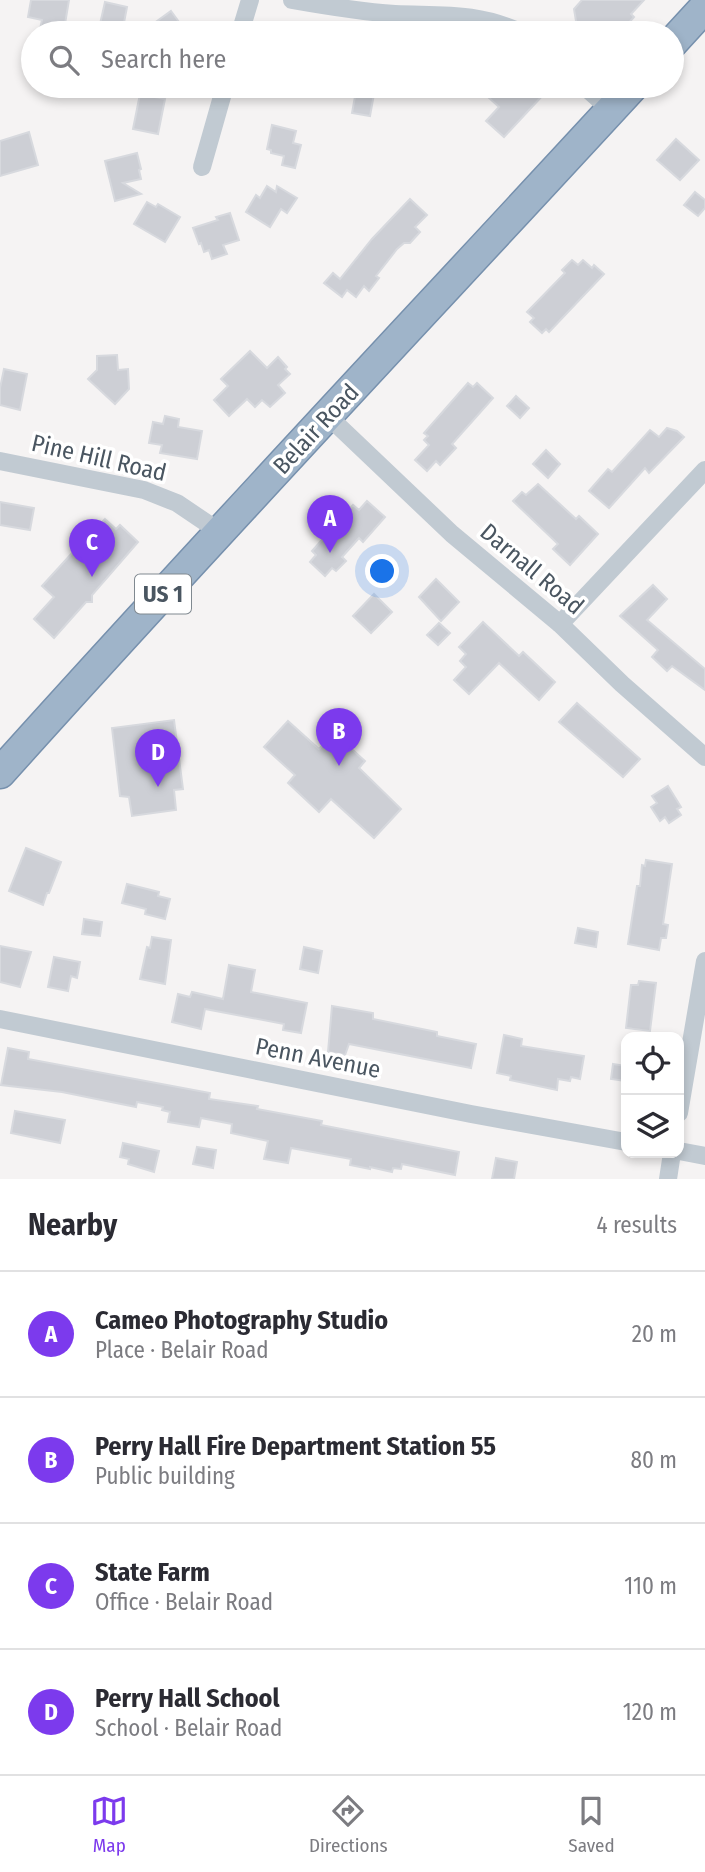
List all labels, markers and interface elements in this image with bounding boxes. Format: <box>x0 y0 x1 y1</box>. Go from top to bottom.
search box <box>21 21 684 98</box>
icon: search <box>45 41 83 79</box>
text: Search here <box>101 44 226 75</box>
street label: Belair Road <box>267 378 365 480</box>
street label: Pine Hill Road <box>29 429 169 487</box>
pin: A <box>307 495 353 553</box>
street label: Darnall Road <box>475 518 589 620</box>
pin: C <box>69 519 115 577</box>
your location <box>365 554 399 588</box>
road number: US 1 <box>135 574 191 614</box>
pin: B <box>316 708 362 766</box>
pin: D <box>135 729 181 787</box>
street label: Penn Avenue <box>253 1032 383 1084</box>
map controls <box>621 1032 684 1158</box>
button: locate <box>621 1032 684 1095</box>
button: layers <box>621 1095 684 1158</box>
text: Nearby <box>28 1207 117 1243</box>
text: 4 results <box>596 1211 677 1239</box>
text: Cameo Photography Studio <box>95 1305 388 1336</box>
text: A <box>45 1320 57 1348</box>
text: 20 m <box>632 1320 677 1348</box>
text: Place · Belair Road <box>95 1336 269 1364</box>
text: Perry Hall Fire Department Station 55 <box>95 1431 496 1462</box>
text: B <box>45 1446 57 1474</box>
text: 80 m <box>630 1446 677 1474</box>
text: Public building <box>95 1462 235 1490</box>
text: State Farm <box>95 1557 210 1588</box>
text: C <box>45 1572 57 1600</box>
text: 110 m <box>624 1572 677 1600</box>
text: Office · Belair Road <box>95 1588 273 1616</box>
text: Perry Hall School <box>95 1683 280 1714</box>
text: D <box>44 1698 58 1726</box>
text: 120 m <box>623 1698 677 1726</box>
text: School · Belair Road <box>95 1714 282 1742</box>
tab: Map <box>90 1792 128 1857</box>
tab: Directions <box>309 1792 388 1857</box>
tab: Saved <box>568 1792 615 1857</box>

